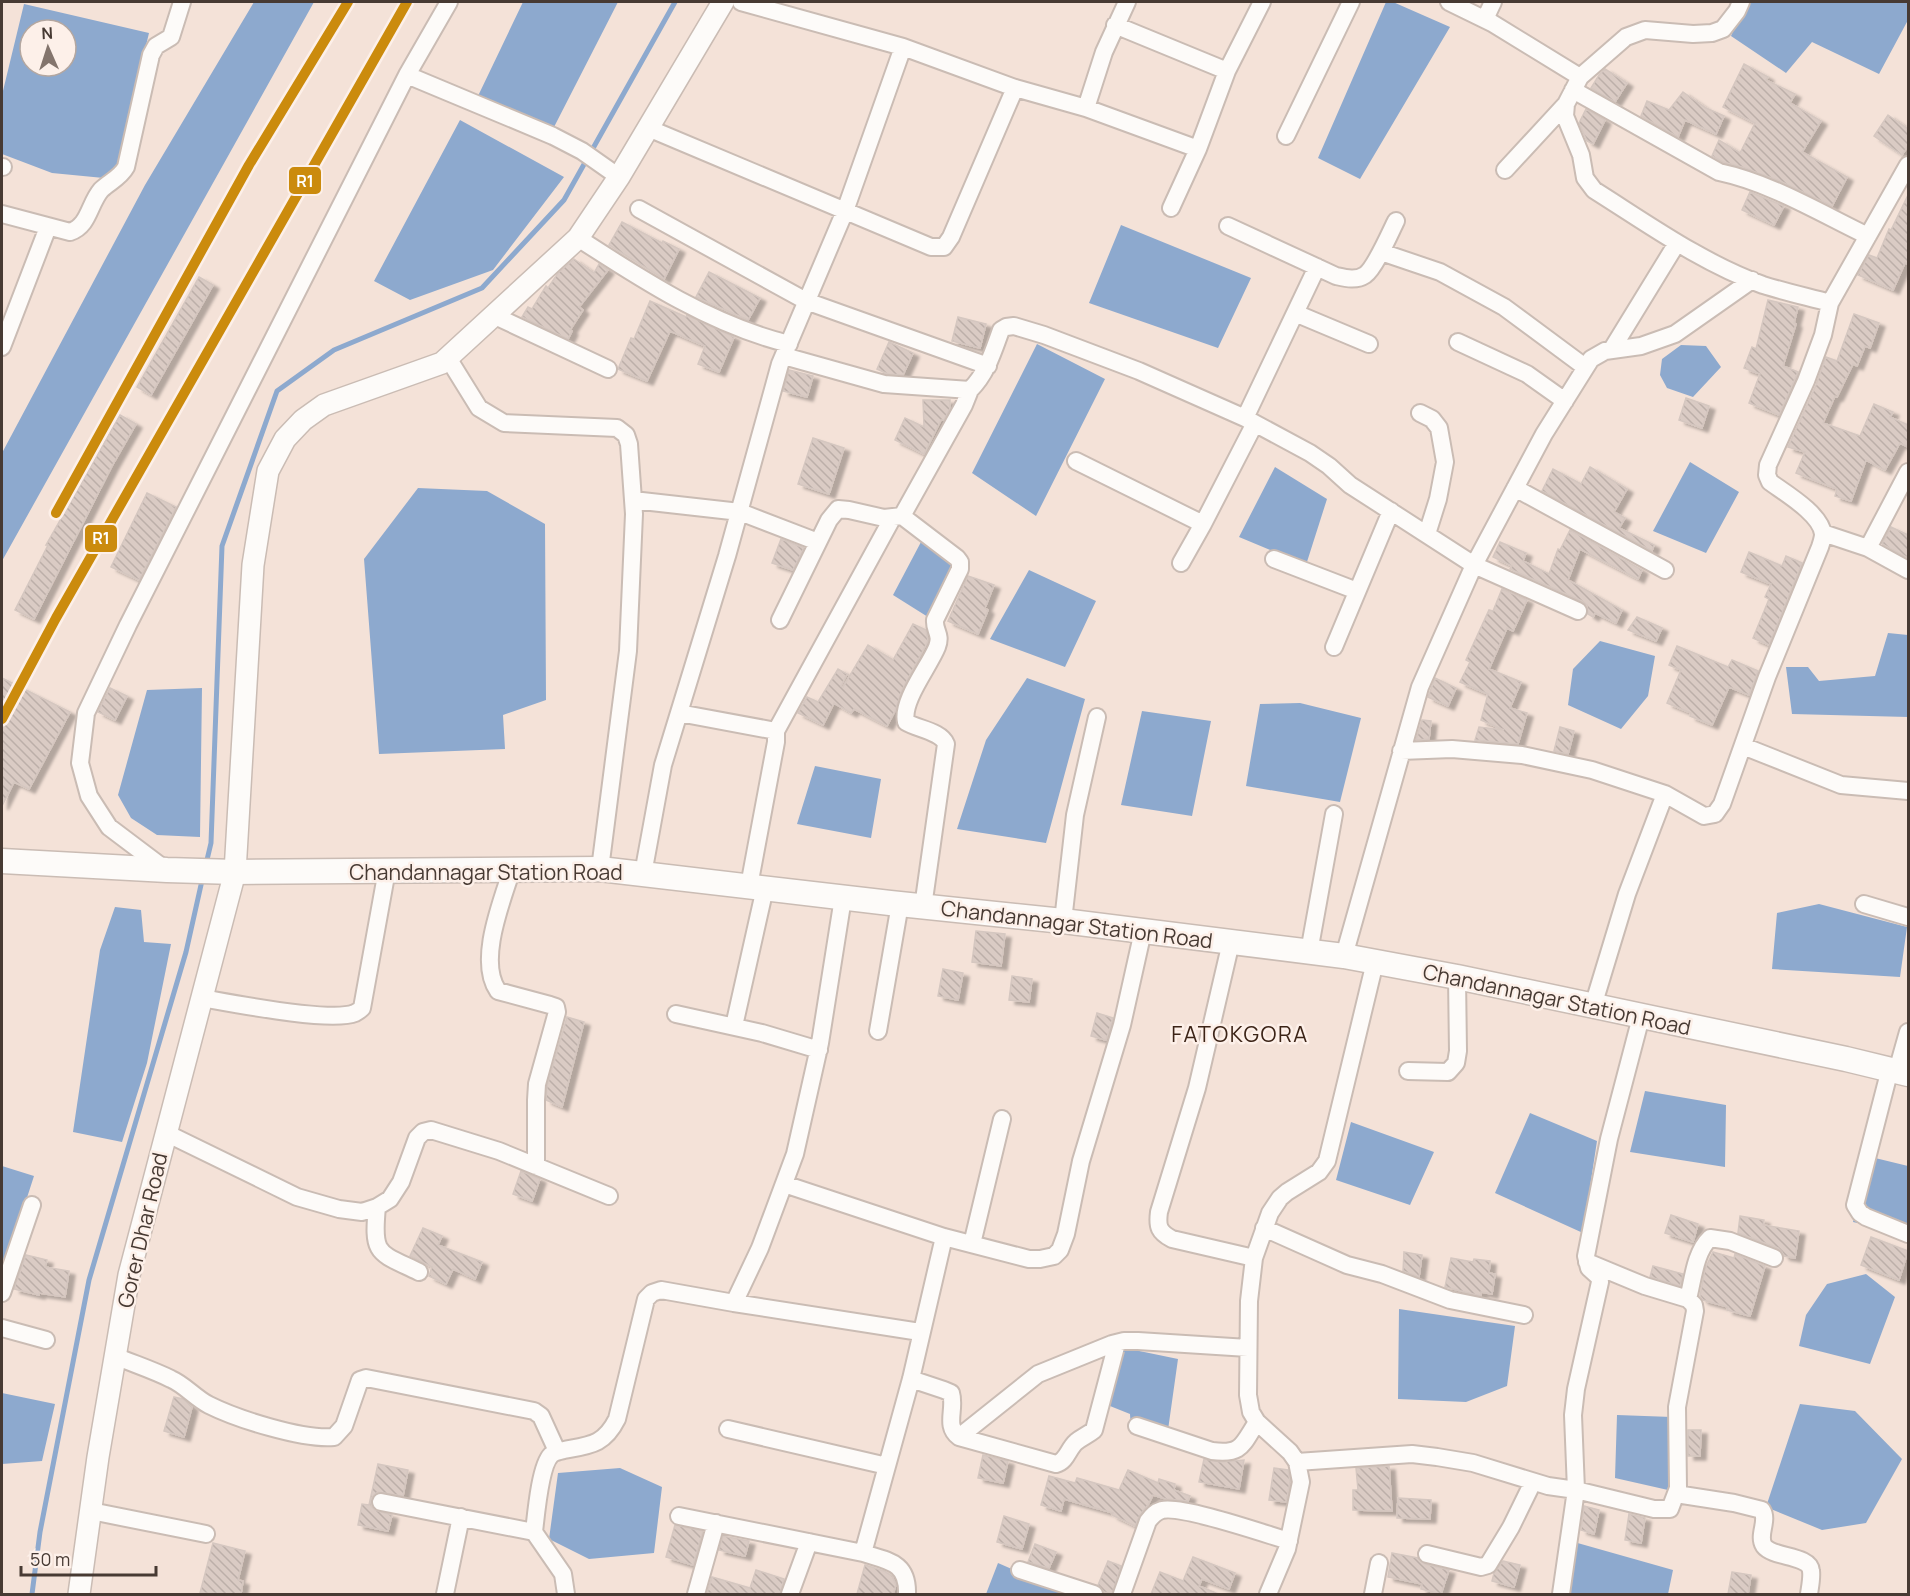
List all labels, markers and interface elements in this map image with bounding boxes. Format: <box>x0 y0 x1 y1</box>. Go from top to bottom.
north arrow <box>18 18 78 78</box>
text: N <box>41 22 54 44</box>
line badge: R1 <box>288 166 322 195</box>
text: R1 <box>296 170 314 192</box>
line badge: R1 <box>84 524 118 553</box>
text: R1 <box>92 527 110 549</box>
street label: Chandannagar Station Road <box>349 858 623 886</box>
street label: Chandannagar Station Road <box>940 893 1214 955</box>
street label: Chandannagar Station Road <box>1420 957 1694 1041</box>
district label: FATOKGORA <box>1171 1019 1309 1049</box>
street label: Gorer Dhar Road <box>111 1150 173 1310</box>
scale bar <box>21 1539 156 1577</box>
text: 50 m <box>30 1547 70 1571</box>

